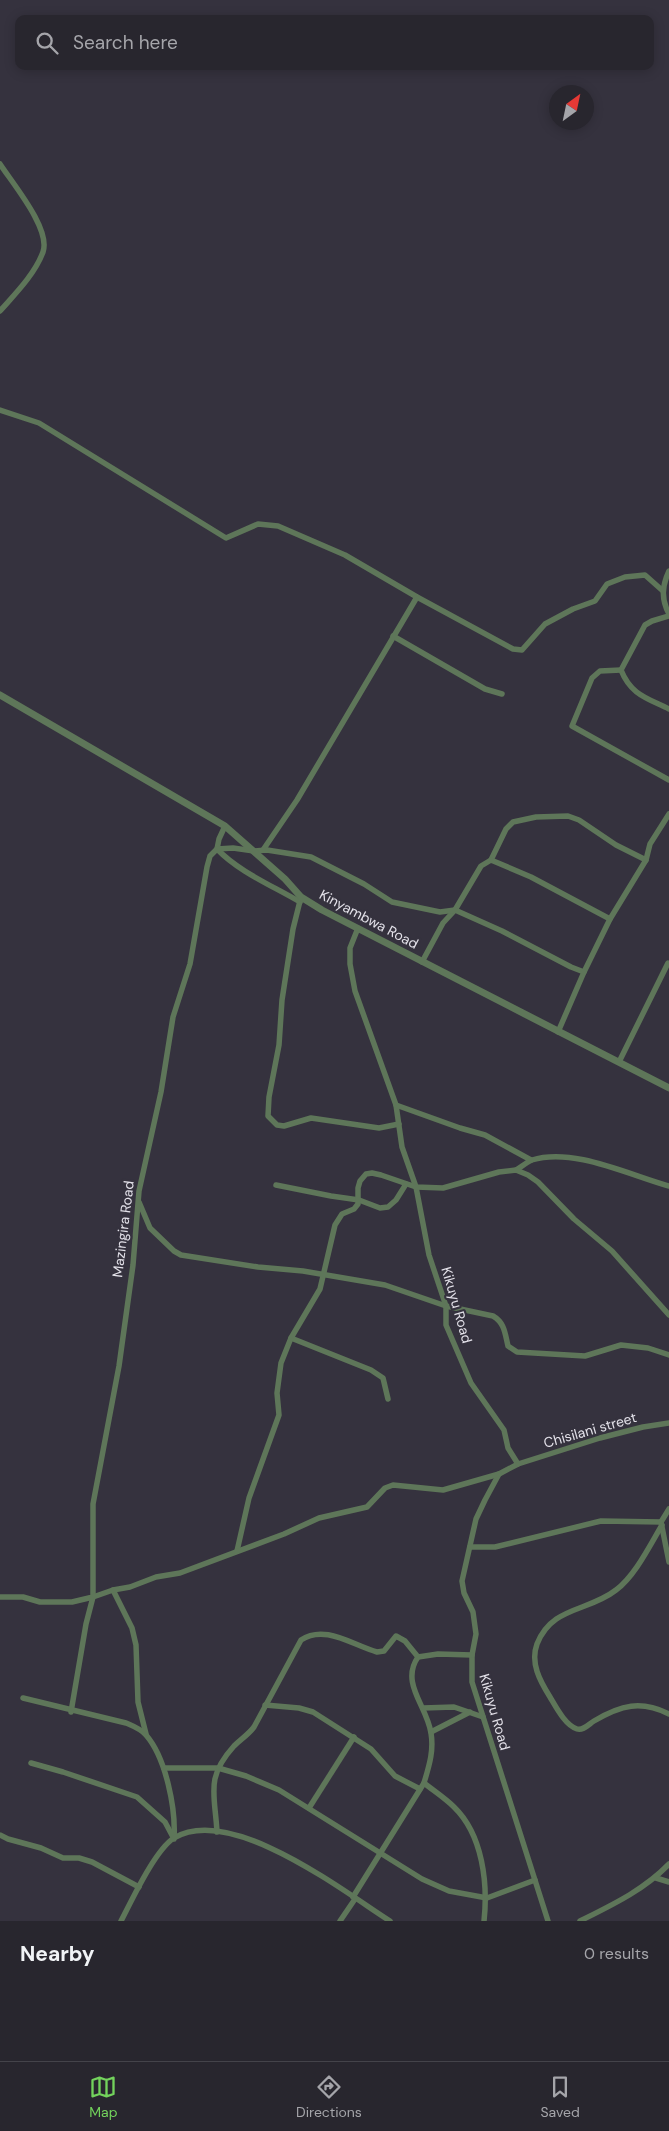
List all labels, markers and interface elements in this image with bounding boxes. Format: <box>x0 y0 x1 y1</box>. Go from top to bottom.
search box <box>15 15 654 70</box>
icon: search <box>33 29 61 57</box>
text: Search here <box>73 30 178 55</box>
north arrow <box>549 85 594 130</box>
street label: Kinyambwa Road <box>316 885 422 953</box>
street label: Mazingira Road <box>108 1180 138 1278</box>
street label: Kikuyu Road <box>437 1265 477 1345</box>
street label: Chisilani street <box>541 1408 639 1452</box>
street label: Kikuyu Road <box>475 1672 515 1752</box>
text: Nearby <box>20 1940 94 1968</box>
text: 0 results <box>584 1943 649 1964</box>
tab: Map <box>89 2073 117 2121</box>
tab: Directions <box>296 2073 362 2121</box>
tab: Saved <box>540 2073 580 2121</box>

